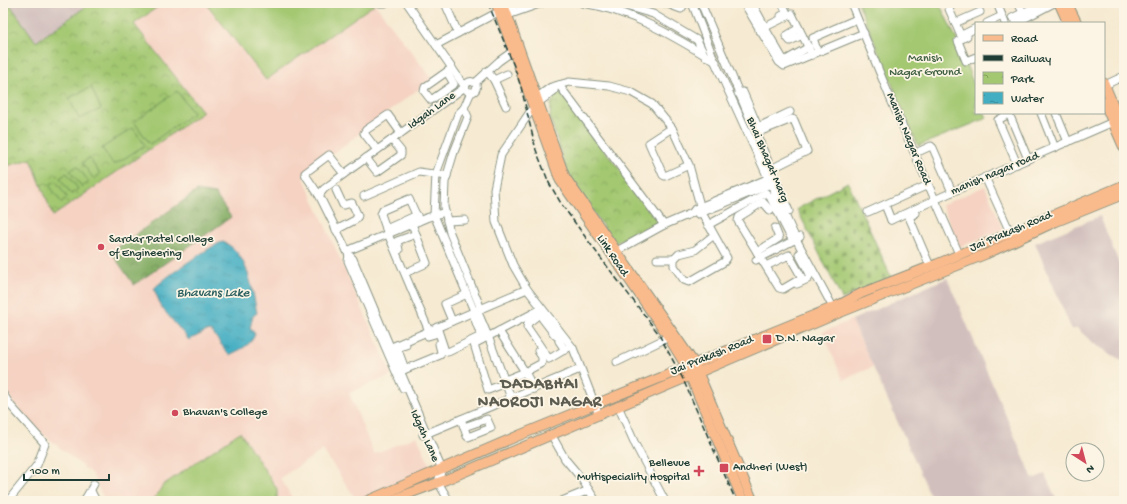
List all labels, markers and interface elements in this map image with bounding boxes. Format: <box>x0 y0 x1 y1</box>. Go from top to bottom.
legend <box>975 22 1105 114</box>
text: Road <box>1011 33 1038 47</box>
park label: Manish Nagar Ground <box>889 52 962 80</box>
text: Railway <box>1011 53 1051 67</box>
text: Park <box>1010 73 1036 87</box>
street label: Idgah Lane <box>405 89 459 133</box>
street label: Manish Nagar Road <box>882 91 934 188</box>
text: Water <box>1011 93 1045 107</box>
street label: Bhai Bhagat Marg <box>742 114 791 205</box>
street label: manish nagar road <box>949 149 1042 199</box>
street label: Jai Prakash Road <box>968 208 1055 256</box>
place label: Sardar Patel College of Engineering <box>109 233 214 261</box>
street label: Link Road <box>593 233 632 280</box>
marker: Sardar Patel College of Engineering <box>96 242 106 252</box>
water label: Bhavans Lake <box>177 286 250 301</box>
place label: D.N. Nagar <box>775 332 836 346</box>
street label: Jai Prakash Road <box>669 333 756 379</box>
marker: D.N. Nagar <box>761 333 773 345</box>
district label: DADABHAI NAOROJI NAGAR <box>478 376 603 413</box>
place label: Bhavan's College <box>182 406 268 420</box>
marker: Bhavan's College <box>170 408 180 418</box>
street label: Idgah Lane <box>406 408 442 465</box>
north arrow <box>1065 442 1105 482</box>
scale bar <box>24 456 109 482</box>
place label: Bellevue Multispeciality Hospital <box>577 457 691 485</box>
place label: Andheri (West) <box>733 461 808 475</box>
marker: Andheri (West) <box>718 462 730 474</box>
text: N <box>1083 462 1096 475</box>
text: 100 m <box>29 465 60 479</box>
marker: Bellevue Multispeciality Hospital <box>693 465 705 477</box>

